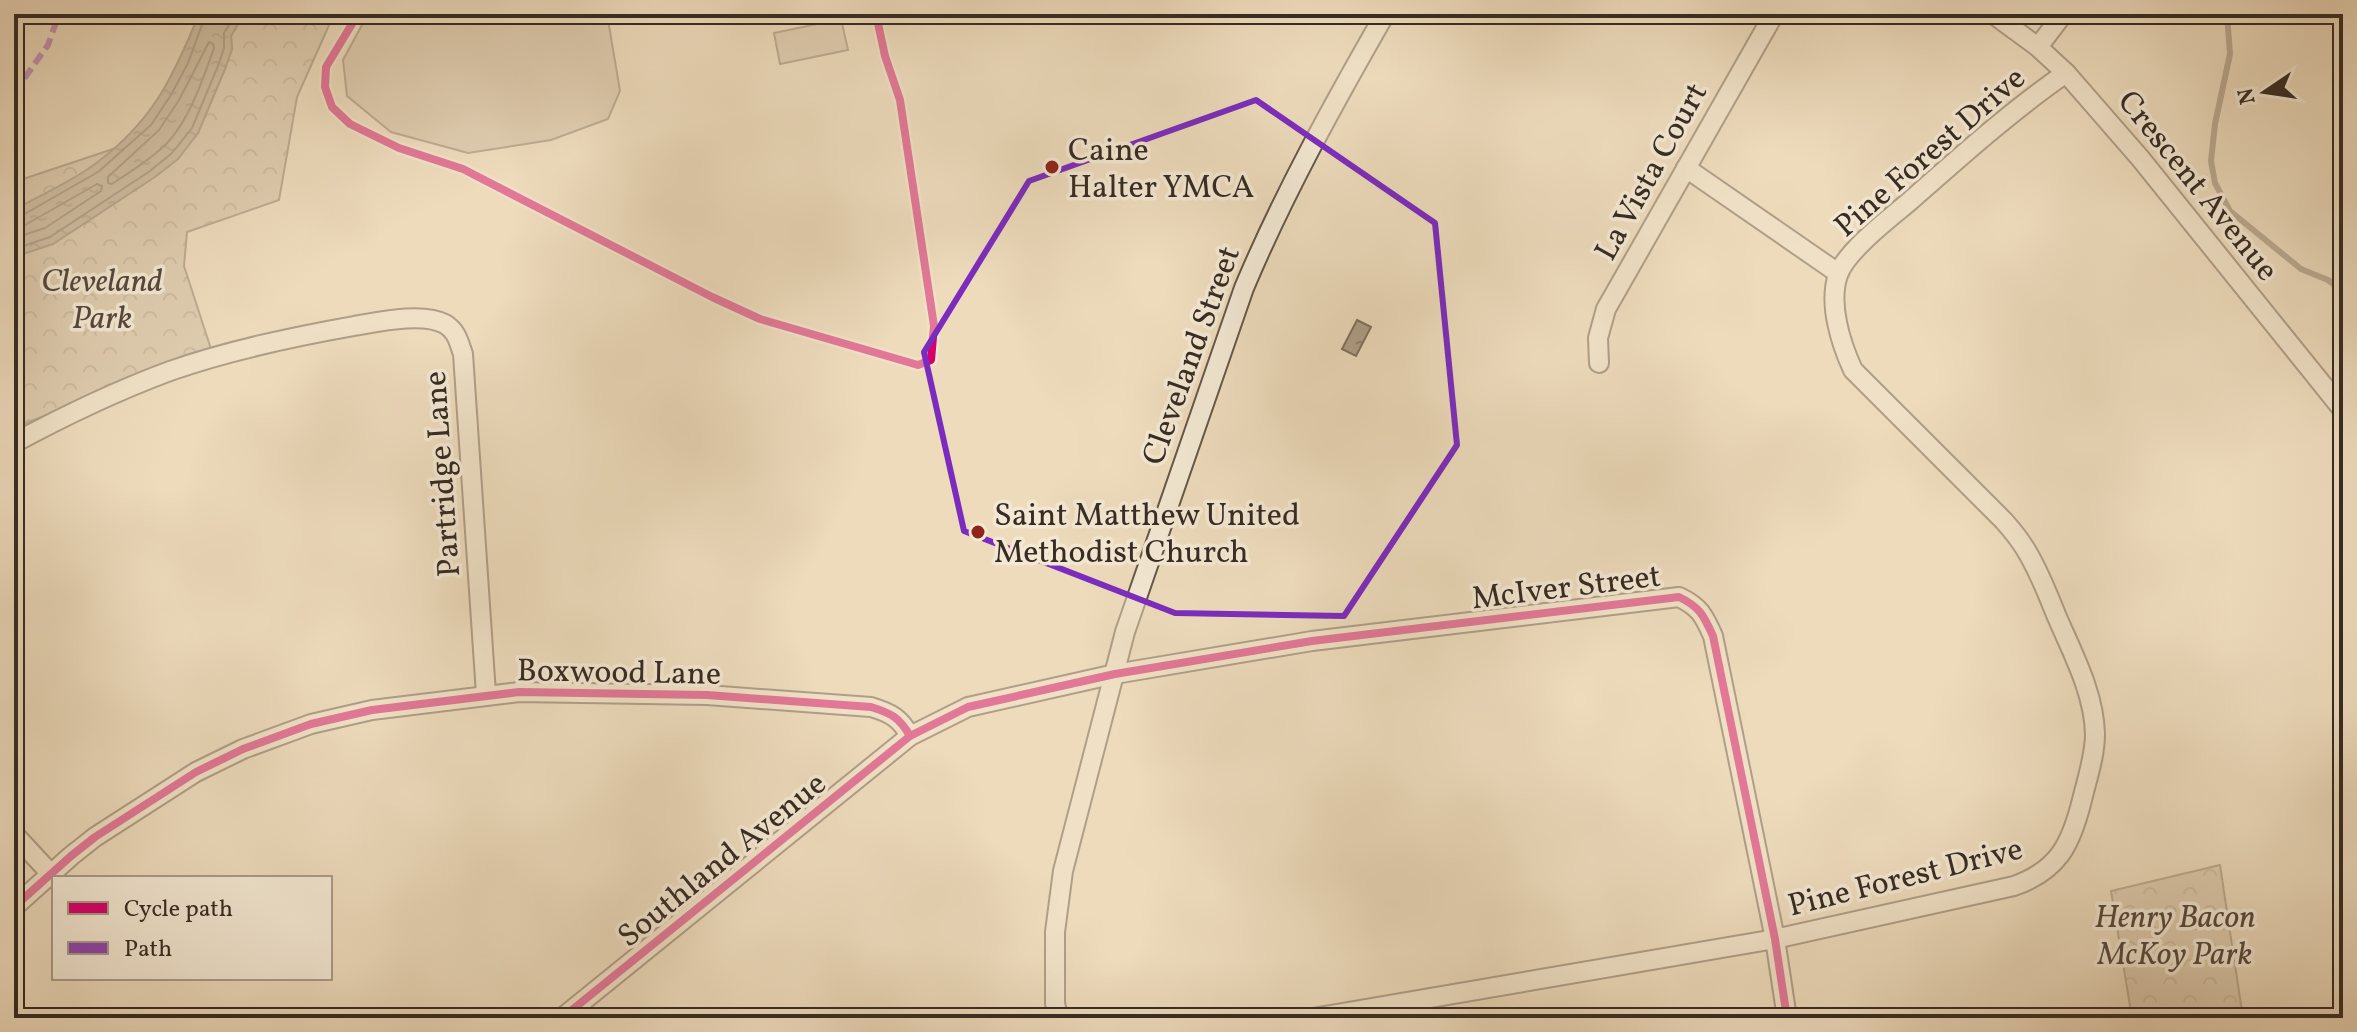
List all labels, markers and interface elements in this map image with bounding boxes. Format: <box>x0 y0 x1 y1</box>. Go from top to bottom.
north arrow <box>2225 52 2305 132</box>
street label: Pine Forest Drive <box>1826 58 2036 249</box>
street label: La Vista Court <box>1586 76 1720 269</box>
street label: Crescent Avenue <box>2106 82 2287 292</box>
text: N <box>2231 85 2265 107</box>
place label: Caine Halter YMCA <box>1068 130 1254 211</box>
marker: Caine Halter YMCA <box>1043 158 1061 176</box>
street label: Cleveland Street <box>1133 240 1253 472</box>
park label: Cleveland Park <box>41 261 163 342</box>
street label: Partridge Lane <box>415 369 473 578</box>
place label: Saint Matthew United Methodist Church <box>994 495 1300 576</box>
marker: Saint Matthew United Methodist Church <box>969 523 987 541</box>
street label: McIver Street <box>1469 556 1663 622</box>
street label: Boxwood Lane <box>517 650 721 698</box>
street label: Southland Avenue <box>609 763 837 959</box>
street label: Pine Forest Drive <box>1784 828 2028 929</box>
legend <box>52 876 332 980</box>
text: Cycle path <box>124 893 233 927</box>
park label: Henry Bacon McKoy Park <box>2094 897 2256 978</box>
text: Path <box>124 933 172 967</box>

